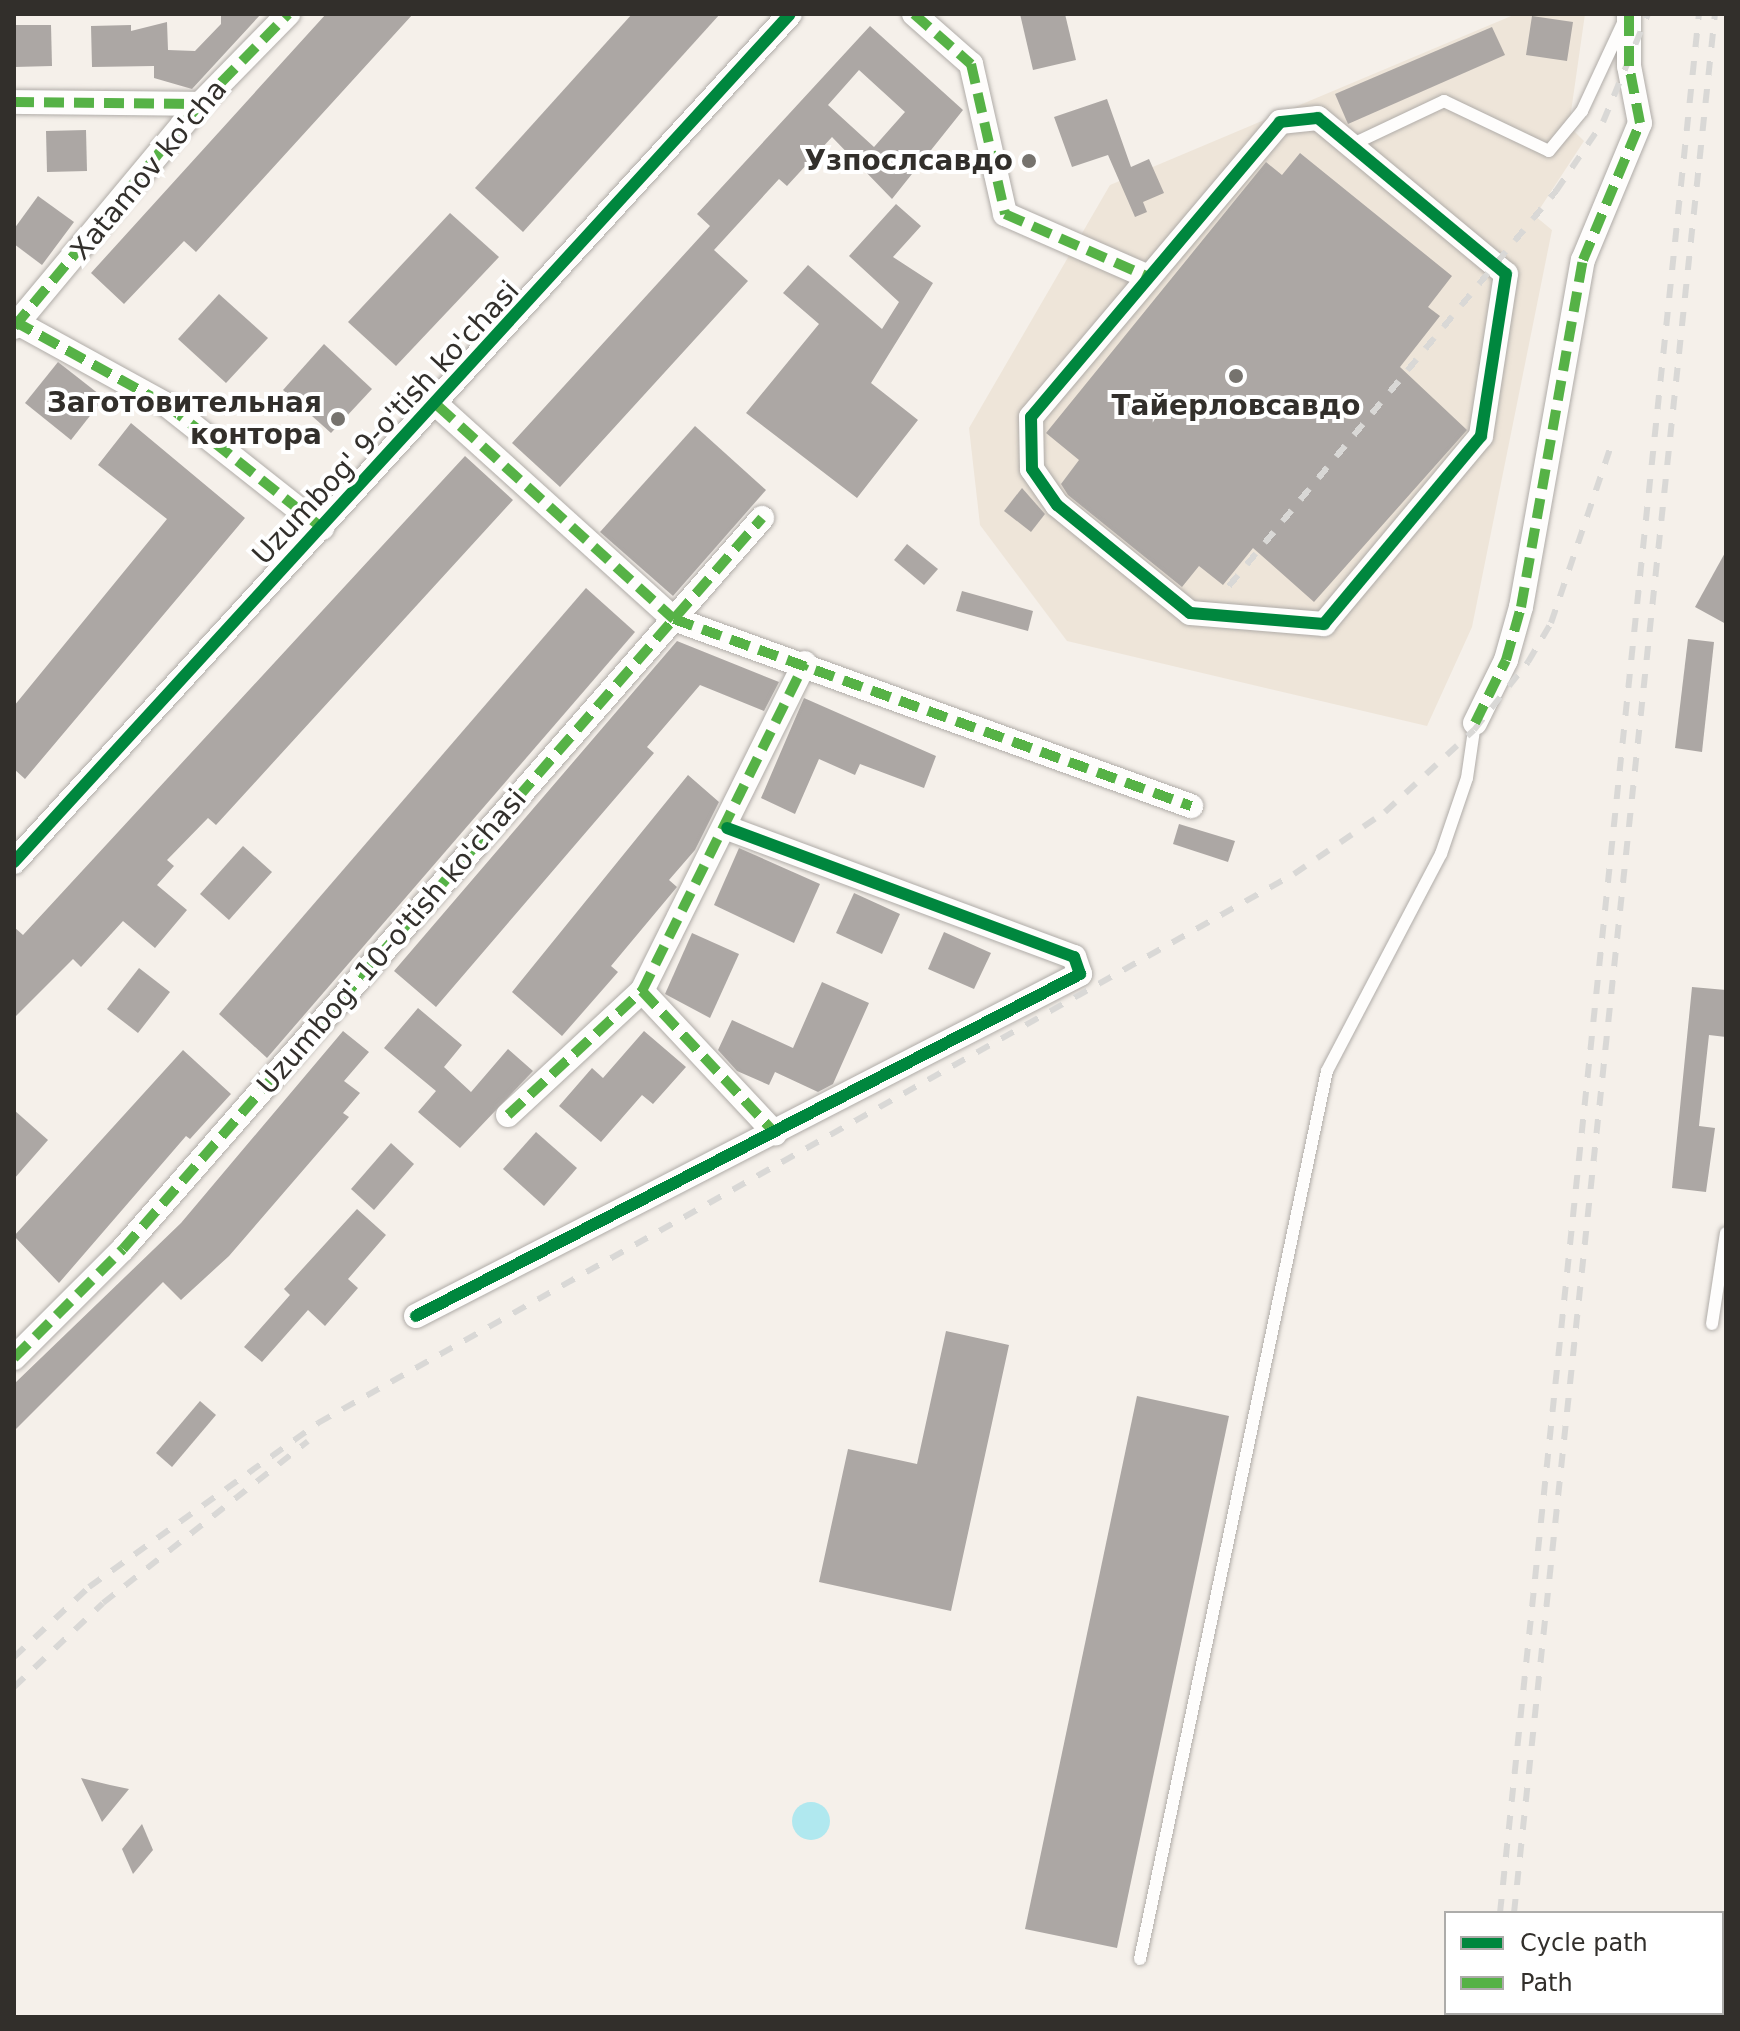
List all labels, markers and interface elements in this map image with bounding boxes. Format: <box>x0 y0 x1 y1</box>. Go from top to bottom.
street label: Xatamov ko'cha <box>64 73 234 267</box>
place label: Узпослсавдо <box>804 144 1013 178</box>
marker: Узпослсавдо <box>1020 152 1038 170</box>
street label: Uzumbog' 9-o'tish ko'chasi <box>246 274 526 572</box>
marker: Тайерловсавдо <box>1227 367 1245 385</box>
place label: Заготовительная контора <box>47 386 322 452</box>
place label: Тайерловсавдо <box>1111 389 1361 423</box>
marker: Заготовительная контора <box>329 410 347 428</box>
street label: Uzumbog' 10-o'tish ko'chasi <box>250 783 534 1101</box>
legend <box>1444 1911 1724 2015</box>
text: Cycle path <box>1520 1929 1648 1957</box>
text: Path <box>1520 1969 1573 1997</box>

